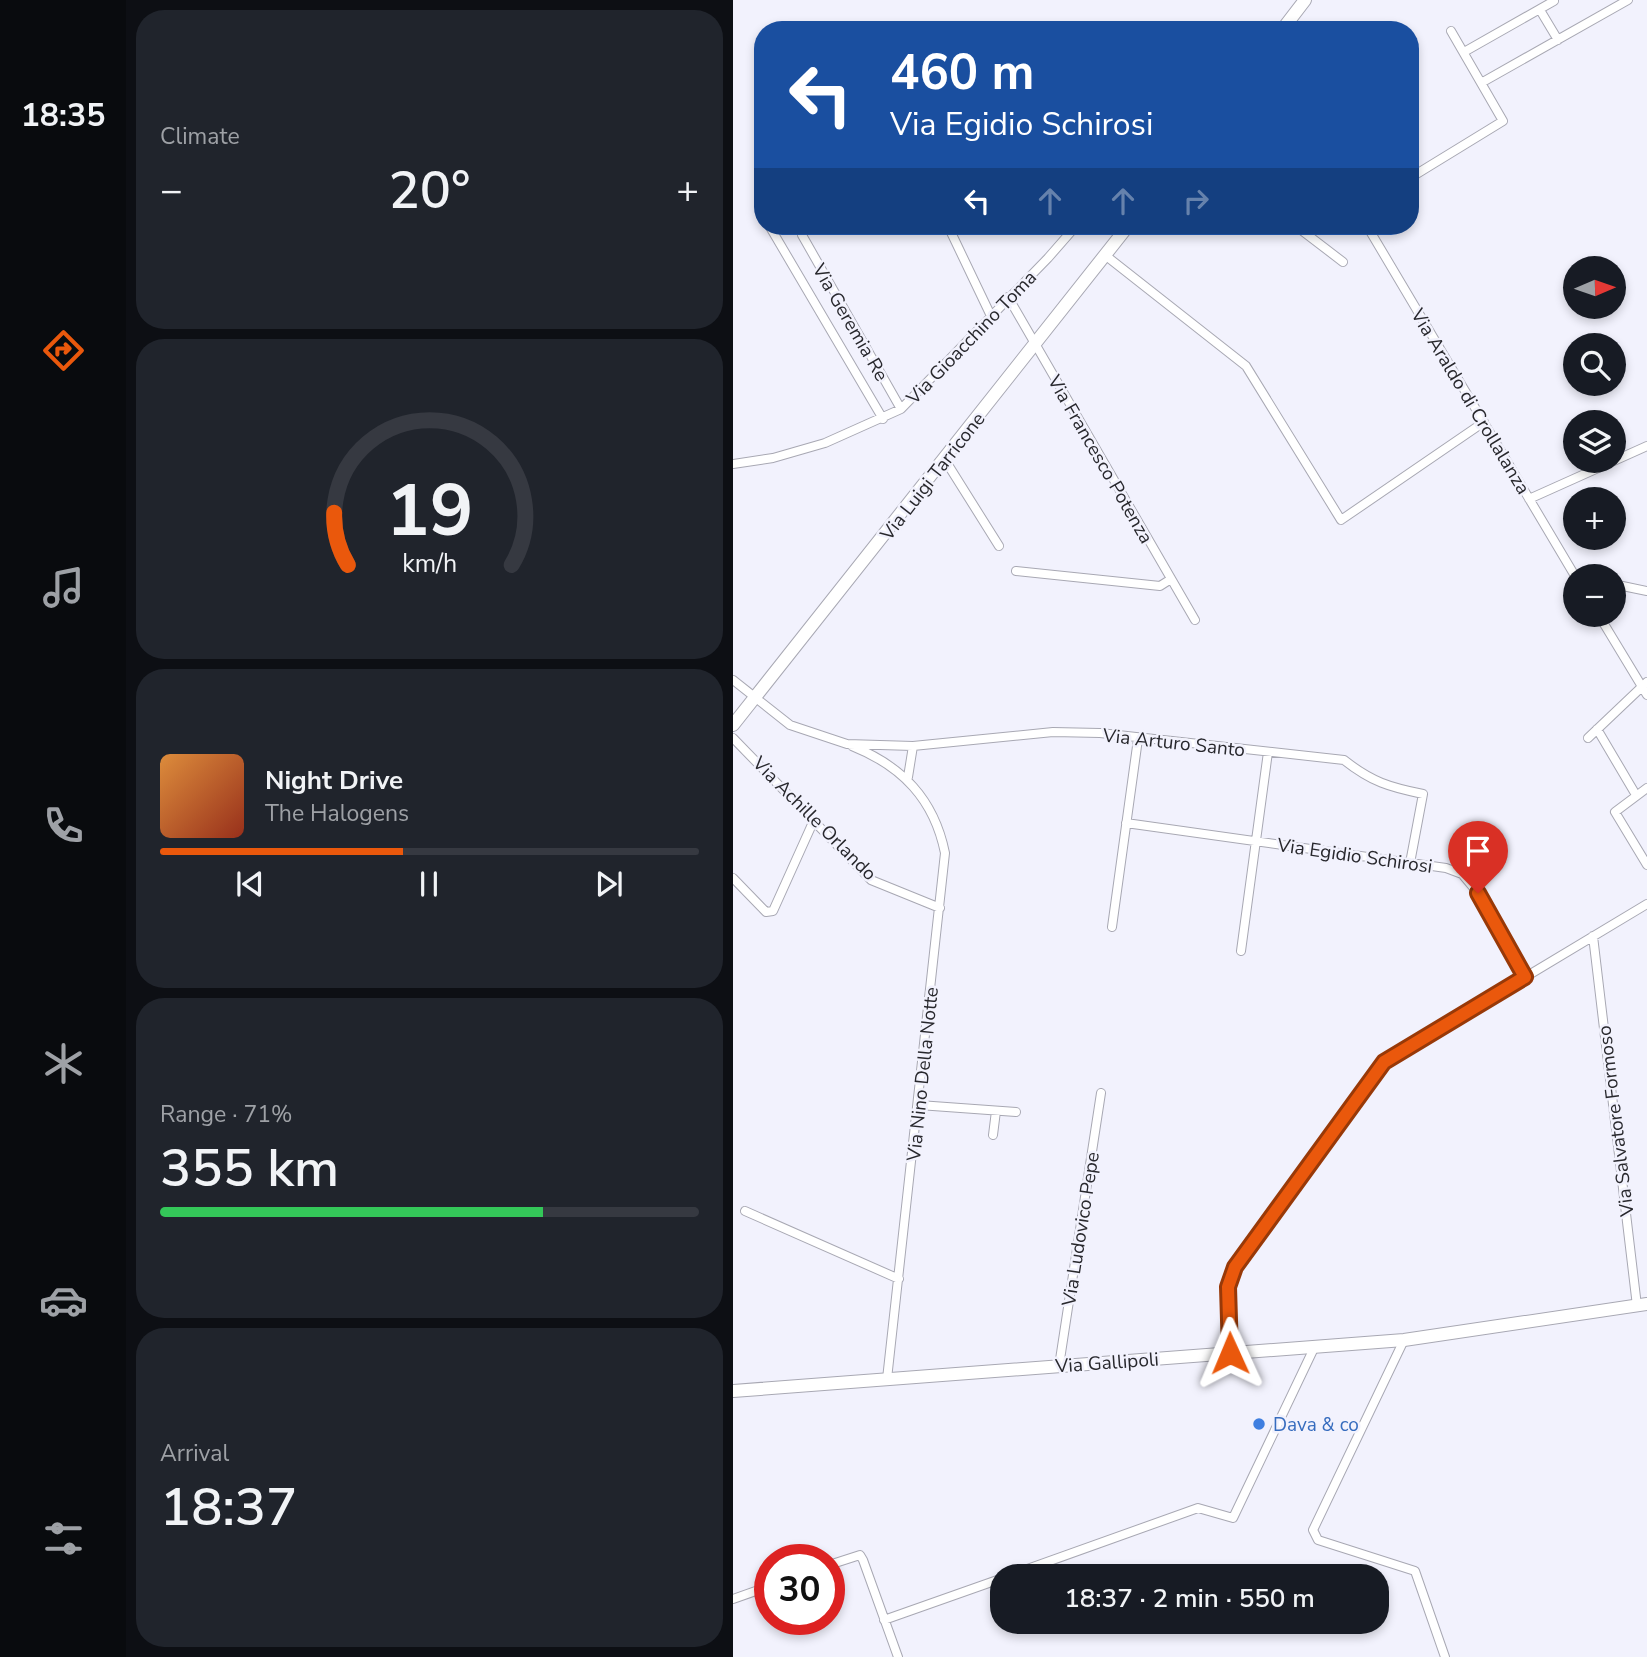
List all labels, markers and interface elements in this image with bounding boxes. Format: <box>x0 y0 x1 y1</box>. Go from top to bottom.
text: 460 m <box>890 39 1034 106</box>
icon: left <box>775 49 866 140</box>
text: 18:35 <box>21 94 105 137</box>
text: Via Egidio Schirosi <box>890 103 1153 146</box>
text: Climate <box>160 121 240 152</box>
text: 20° <box>389 155 470 226</box>
text: − <box>160 165 183 216</box>
text: + <box>676 165 699 216</box>
icon: left <box>958 182 996 220</box>
icon: ahead <box>1031 182 1069 220</box>
icon: ahead <box>1104 182 1142 220</box>
icon: right <box>1177 182 1215 220</box>
north arrow <box>1563 256 1625 318</box>
map controls <box>1563 256 1626 627</box>
street label: Via Geremia Re <box>806 258 894 386</box>
street label: Via Gioacchino Toma <box>900 265 1043 411</box>
street label: Via Araldo di Crollalanza <box>1404 303 1536 499</box>
icon: directions <box>39 326 88 375</box>
button: search <box>1563 333 1626 396</box>
street label: Via Francesco Potenza <box>1041 370 1159 548</box>
street label: Via Luigi Tarricone <box>874 407 991 547</box>
button: layers <box>1563 410 1626 473</box>
text: 19 <box>386 462 473 562</box>
button: + <box>1563 487 1626 550</box>
text: km/h <box>402 547 457 581</box>
icon: music <box>39 563 88 612</box>
button: − <box>1563 564 1626 627</box>
street label: Via Arturo Santo <box>1101 723 1246 763</box>
street label: Via Achille Orlando <box>746 750 882 887</box>
text: Night Drive <box>265 763 403 798</box>
text: The Halogens <box>265 798 409 829</box>
icon: phone <box>39 801 88 850</box>
pin <box>1448 821 1508 893</box>
street label: Via Egidio Schirosi <box>1275 832 1434 880</box>
icon: arrive <box>1459 832 1497 870</box>
icon: previous <box>231 865 269 903</box>
icon: pause <box>410 865 448 903</box>
icon: next <box>590 865 628 903</box>
street label: Via Nino Della Notte <box>901 986 945 1164</box>
street label: Via Salvatore Formoso <box>1591 1024 1641 1219</box>
icon: climate <box>39 1039 88 1088</box>
text: Range · 71% <box>160 1099 292 1130</box>
text: 355 km <box>160 1133 339 1204</box>
street label: Via Ludovico Pepe <box>1056 1150 1106 1309</box>
icon: car <box>39 1276 88 1325</box>
position arrow <box>1193 1316 1267 1390</box>
street label: Via Gallipoli <box>1053 1346 1160 1380</box>
place label: Dava & co <box>1273 1412 1359 1438</box>
marker: Dava & co <box>1251 1416 1267 1432</box>
text: Arrival <box>160 1438 229 1469</box>
text: 18:37 <box>160 1472 297 1543</box>
icon: filters <box>39 1514 88 1563</box>
speed limit sign: 30 <box>754 1544 845 1635</box>
text: 18:37 · 2 min · 550 m <box>1064 1581 1315 1616</box>

